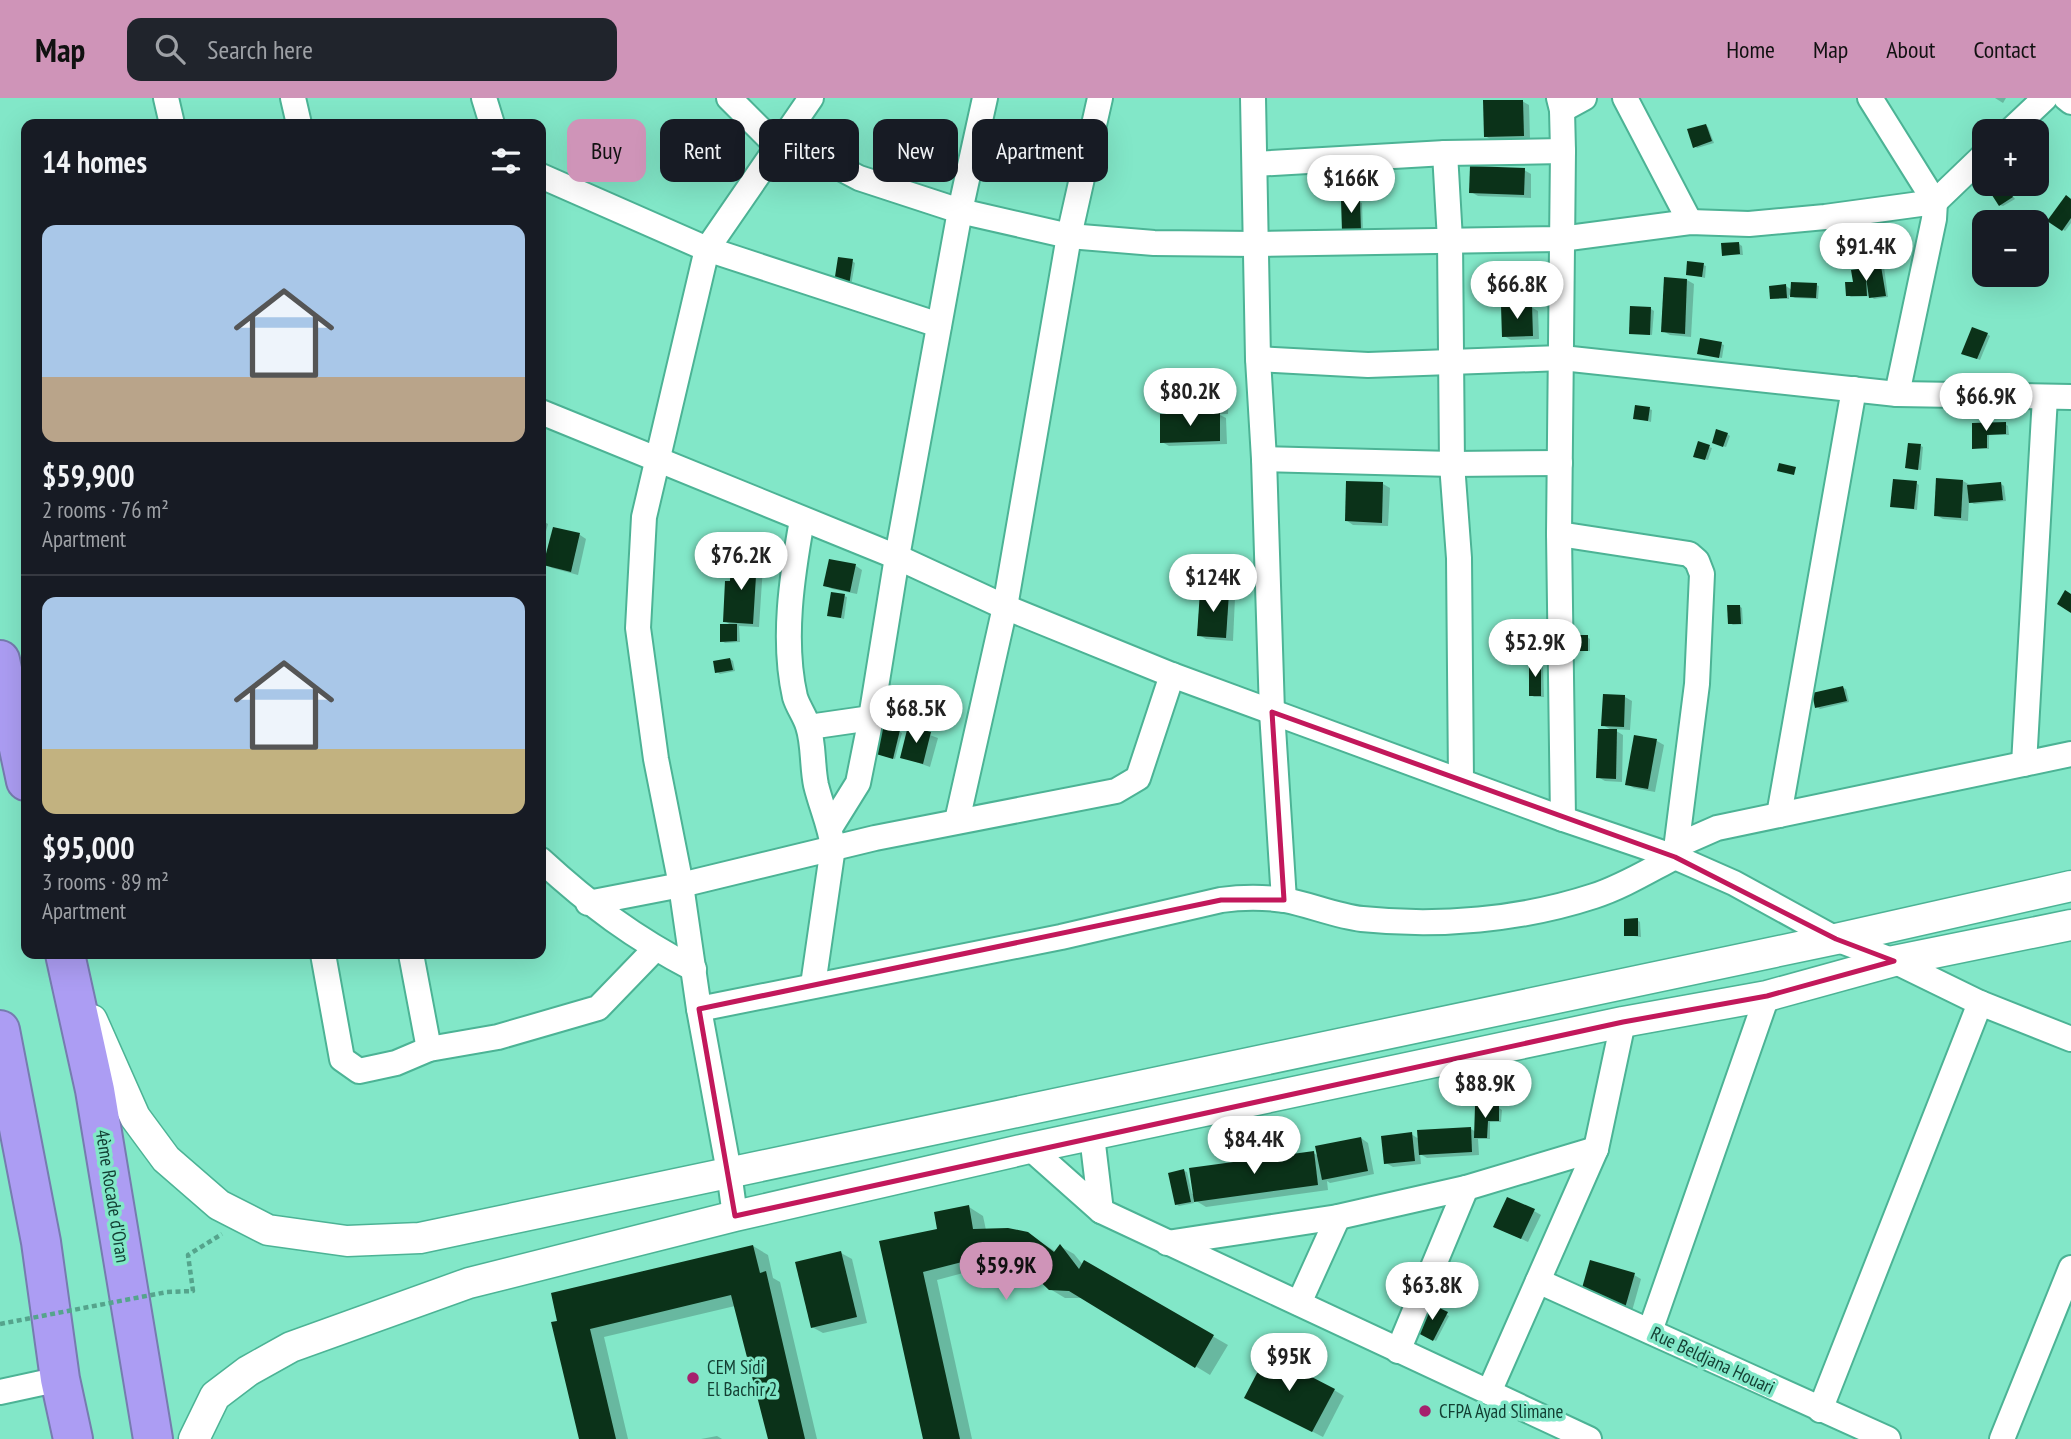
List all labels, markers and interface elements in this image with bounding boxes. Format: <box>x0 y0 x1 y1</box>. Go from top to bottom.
search box <box>127 18 617 81</box>
text: Map <box>35 28 85 71</box>
icon: search <box>151 30 189 68</box>
text: Search here <box>207 33 313 66</box>
text: Home <box>1726 34 1775 65</box>
text: Map <box>1813 34 1848 65</box>
text: About <box>1886 34 1935 65</box>
text: Contact <box>1973 34 2036 65</box>
chip: Buy <box>567 119 646 182</box>
chip: Rent <box>660 119 745 182</box>
chip: Filters <box>759 119 859 182</box>
chip: New <box>873 119 958 182</box>
chip: Apartment <box>972 119 1108 182</box>
map controls <box>1972 119 2049 287</box>
button: + <box>1972 119 2049 196</box>
text: 14 homes <box>42 142 147 181</box>
icon: filters <box>487 142 525 180</box>
pin: $166K <box>1302 156 1400 215</box>
text: $166K <box>1323 163 1379 192</box>
button: − <box>1972 210 2049 287</box>
pin: $91.4K <box>1809 223 1923 283</box>
text: $91.4K <box>1836 231 1896 260</box>
pin: $66.8K <box>1460 262 1574 321</box>
text: $66.8K <box>1487 269 1547 298</box>
icon: home <box>221 270 347 396</box>
pin: $80.2K <box>1133 368 1247 428</box>
pin: $66.9K <box>1929 374 2043 433</box>
text: $80.2K <box>1160 376 1220 405</box>
text: $66.9K <box>1956 381 2016 410</box>
text: $59,900 <box>42 456 135 495</box>
text: 2 rooms · 76 m² <box>42 495 169 524</box>
text: Apartment <box>42 524 126 553</box>
pin: $76.2K <box>684 532 798 592</box>
text: $76.2K <box>711 540 771 569</box>
pin: $124K <box>1164 554 1262 614</box>
text: $124K <box>1185 562 1241 591</box>
pin: $52.9K <box>1478 620 1592 679</box>
text: $52.9K <box>1505 627 1565 656</box>
icon: home <box>221 642 347 768</box>
pin: $68.5K <box>859 686 973 745</box>
text: $68.5K <box>886 693 946 722</box>
text: $95,000 <box>42 828 135 867</box>
text: 3 rooms · 89 m² <box>42 867 169 896</box>
text: Apartment <box>42 896 126 925</box>
pin: $88.9K <box>1428 1060 1542 1120</box>
text: $88.9K <box>1455 1068 1515 1097</box>
pin: $84.4K <box>1197 1116 1311 1176</box>
text: $84.4K <box>1224 1124 1284 1153</box>
street label: 4ème Rocade d'Oran <box>91 1128 135 1264</box>
pin: $59.9K <box>949 1242 1063 1302</box>
text: $59.9K <box>976 1250 1036 1279</box>
pin: $63.8K <box>1375 1262 1489 1322</box>
text: $63.8K <box>1402 1270 1462 1299</box>
street label: Rue Beldjana Houari <box>1647 1321 1779 1399</box>
pin: $95K <box>1248 1334 1330 1393</box>
text: $95K <box>1267 1341 1311 1370</box>
place label: CEM Sidi El Bachir 2 <box>707 1355 777 1401</box>
marker: CEM Sidi El Bachir 2 <box>685 1370 701 1386</box>
place label: CFPA Ayad Slimane <box>1439 1399 1563 1423</box>
marker: CFPA Ayad Slimane <box>1417 1403 1433 1419</box>

